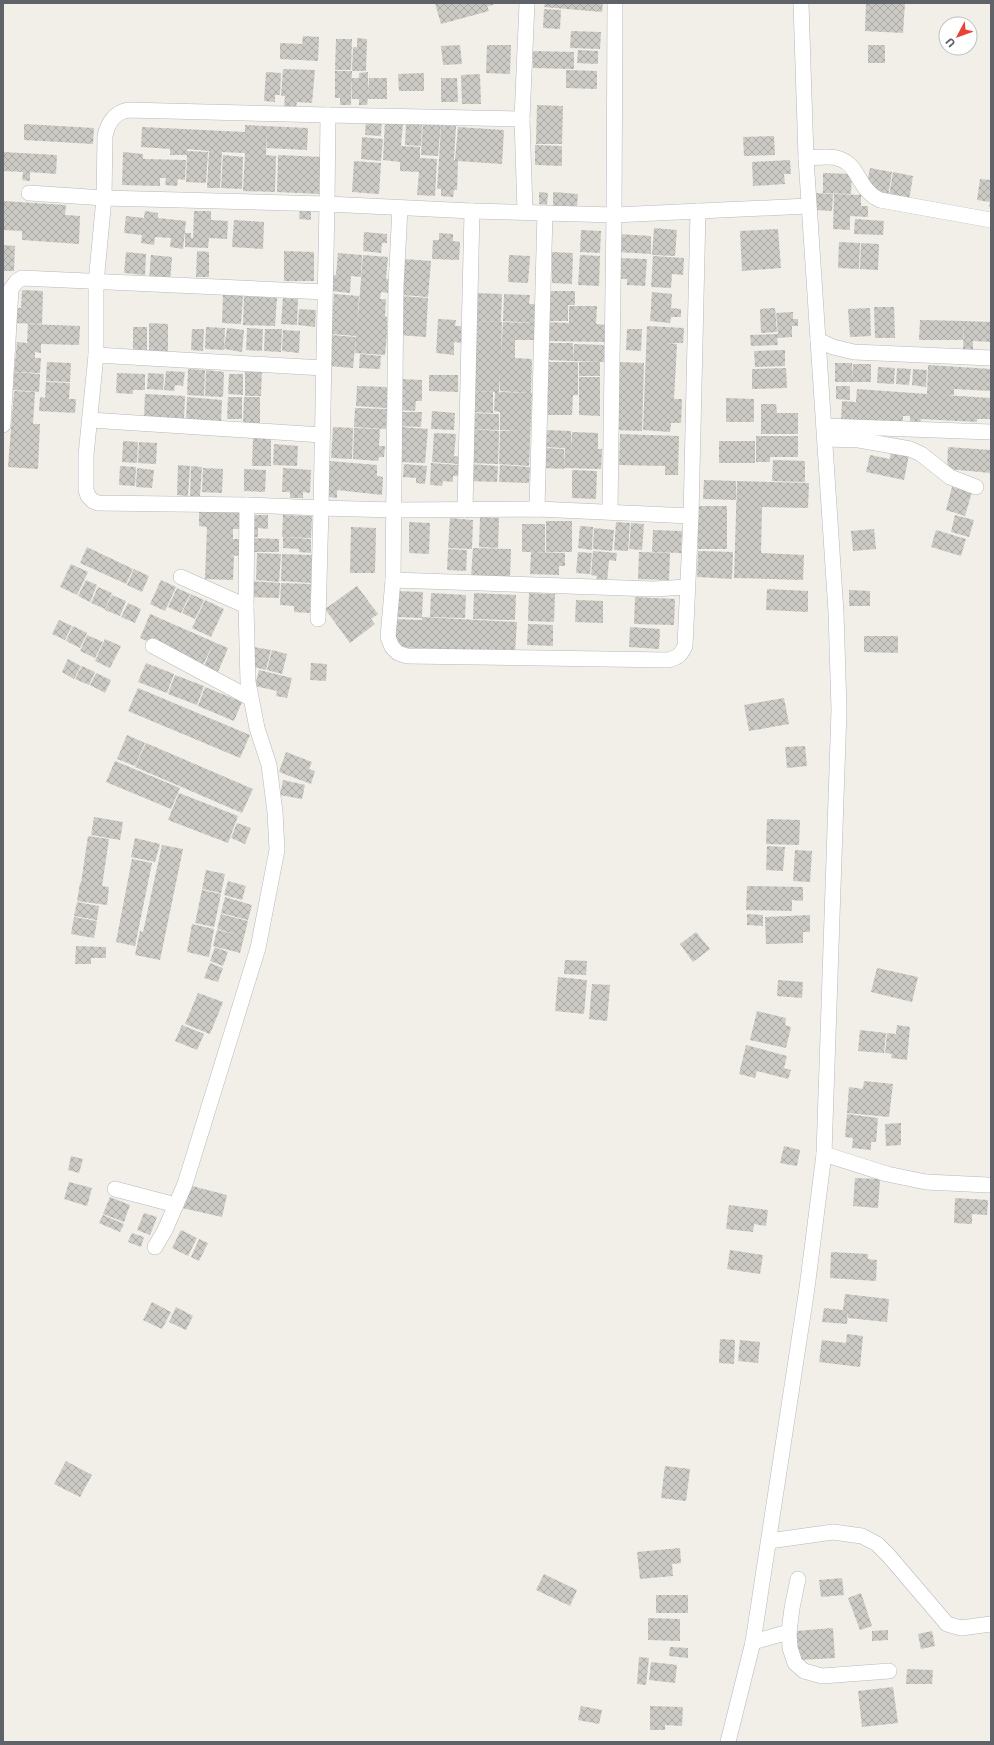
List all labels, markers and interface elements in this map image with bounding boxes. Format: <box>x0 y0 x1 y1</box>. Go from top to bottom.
north arrow <box>938 16 978 56</box>
text: U <box>943 36 958 50</box>

